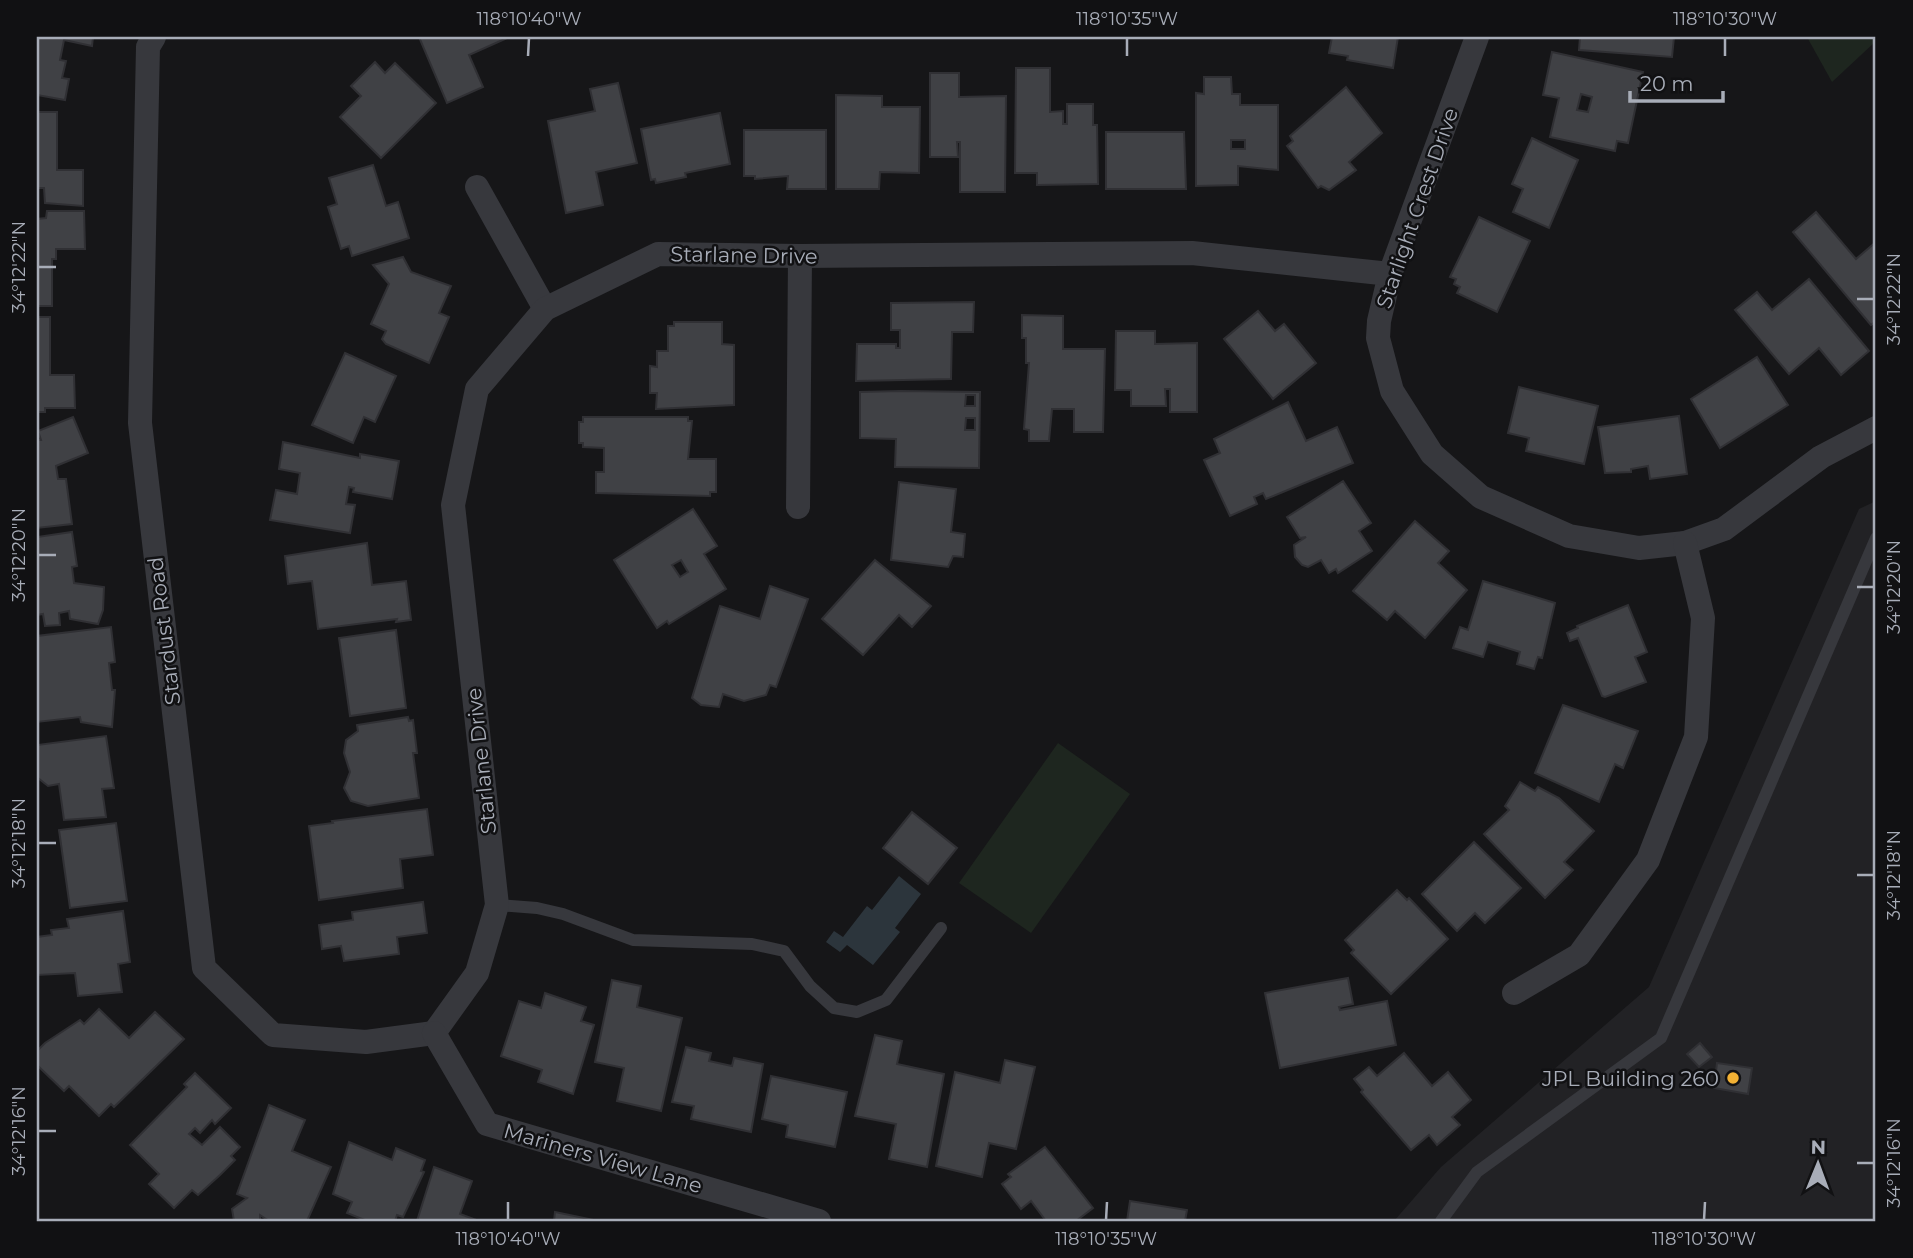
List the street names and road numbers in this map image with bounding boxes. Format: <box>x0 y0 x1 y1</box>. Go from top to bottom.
street label: Starlight Crest Drive <box>1371 104 1463 312</box>
street label: Starlane Drive <box>670 241 818 269</box>
street label: Stardust Road <box>143 555 185 707</box>
street label: Starlane Drive <box>461 687 501 835</box>
street label: Mariners View Lane <box>501 1118 705 1198</box>

